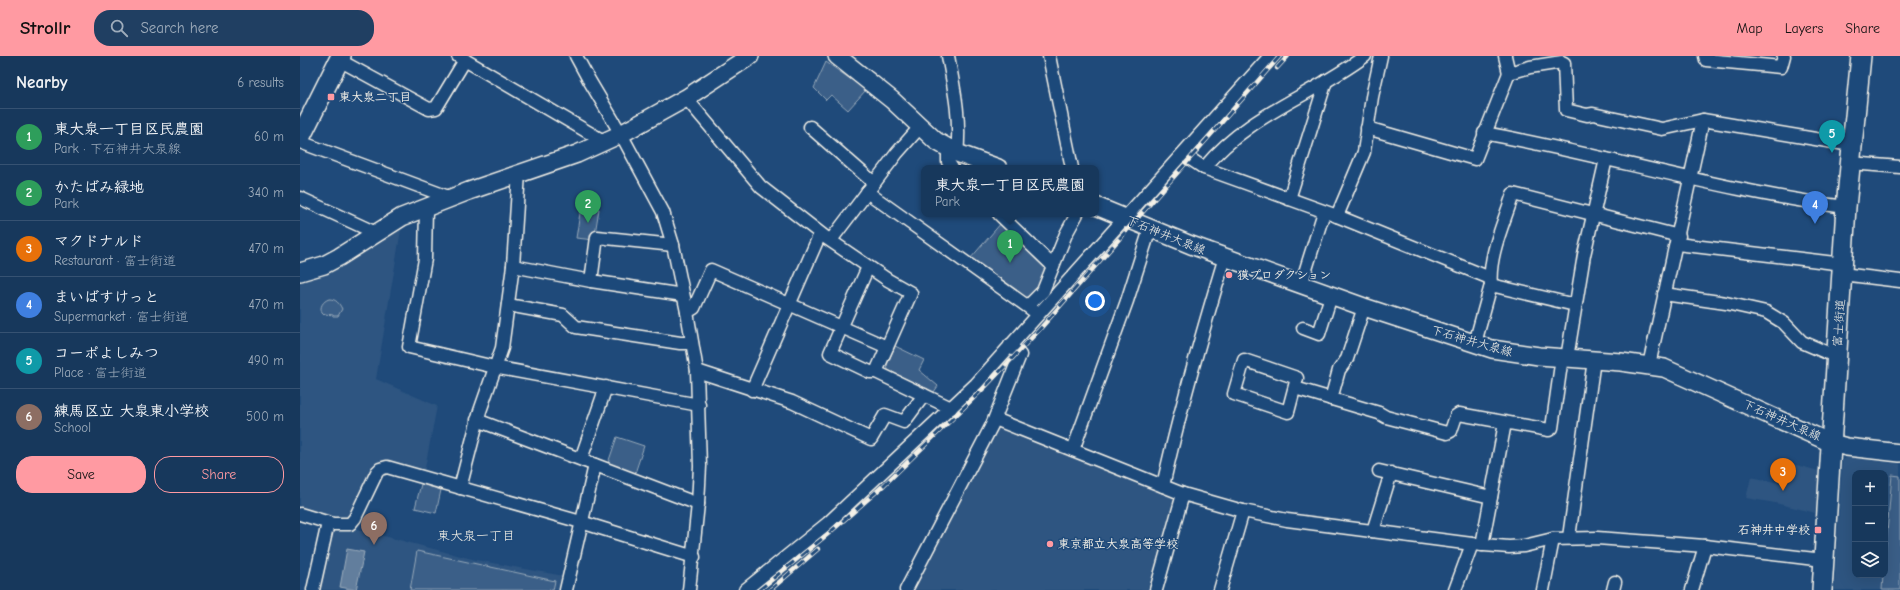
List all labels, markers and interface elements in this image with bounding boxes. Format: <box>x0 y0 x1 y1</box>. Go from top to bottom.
search box <box>94 10 374 46</box>
text: Strollr <box>20 17 70 39</box>
icon: search <box>108 17 130 39</box>
text: Search here <box>140 19 219 37</box>
text: Map <box>1736 20 1763 37</box>
text: Layers <box>1785 20 1823 37</box>
text: Share <box>1845 20 1880 37</box>
text: Nearby <box>16 73 67 92</box>
text: 6 results <box>237 75 284 90</box>
place label: 東大泉二丁目 <box>339 90 411 104</box>
marker: 東大泉二丁目 <box>326 92 336 102</box>
text: 東大泉一丁目区民農園 <box>54 120 204 138</box>
pin: 5 <box>1819 120 1845 153</box>
text: 1 <box>26 129 32 144</box>
text: 60 m <box>254 129 284 144</box>
text: Park · 下石神井大泉線 <box>54 141 181 156</box>
popup <box>921 165 1099 217</box>
text: 東大泉一丁目区民農園 <box>935 176 1085 194</box>
text: かたばみ緑地 <box>54 178 144 196</box>
text: 2 <box>26 185 32 200</box>
text: 340 m <box>248 185 284 200</box>
pin: 2 <box>575 190 601 223</box>
pin: 4 <box>1802 191 1828 224</box>
text: Park <box>935 194 960 209</box>
text: Park <box>54 196 79 211</box>
street label: 下石神井大泉線 <box>1124 213 1208 257</box>
pin: 1 <box>997 230 1023 263</box>
text: マクドナルド <box>54 232 143 250</box>
text: 3 <box>26 241 32 256</box>
text: 470 m <box>249 241 284 256</box>
text: Restaurant · 富士街道 <box>54 253 176 268</box>
place label: 獏プロダクション <box>1237 268 1331 282</box>
marker: 獏プロダクション <box>1224 270 1234 280</box>
text: まいばすけっと <box>54 288 159 306</box>
your location <box>1085 291 1105 311</box>
text: 4 <box>26 297 32 312</box>
text: 470 m <box>249 297 284 312</box>
street label: 富士街道 <box>1830 299 1848 347</box>
text: Supermarket · 富士街道 <box>54 309 188 324</box>
street label: 下石神井大泉線 <box>1430 323 1514 359</box>
text: コーポよしみつ <box>54 344 159 362</box>
text: 5 <box>26 353 32 368</box>
text: 490 m <box>248 353 284 368</box>
text: Place · 富士街道 <box>54 365 147 380</box>
street label: 下石神井大泉線 <box>1741 397 1823 443</box>
text: 練馬区立 大泉東小学校 <box>54 402 209 420</box>
text: 6 <box>26 409 32 424</box>
text: 500 m <box>246 409 284 424</box>
text: School <box>54 420 91 435</box>
button: Save <box>16 456 146 493</box>
button: Share <box>154 456 284 493</box>
pin: 3 <box>1770 458 1796 491</box>
map controls <box>1852 470 1888 578</box>
button: + <box>1852 470 1888 506</box>
button: − <box>1852 506 1888 542</box>
pin: 6 <box>361 512 387 545</box>
place label: 石神井中学校 <box>1738 523 1810 537</box>
marker: 石神井中学校 <box>1813 525 1823 535</box>
district label: 東大泉一丁目 <box>437 528 515 543</box>
place label: 東京都立大泉高等学校 <box>1058 537 1178 551</box>
marker: 東京都立大泉高等学校 <box>1045 539 1055 549</box>
button: layers <box>1852 542 1888 578</box>

